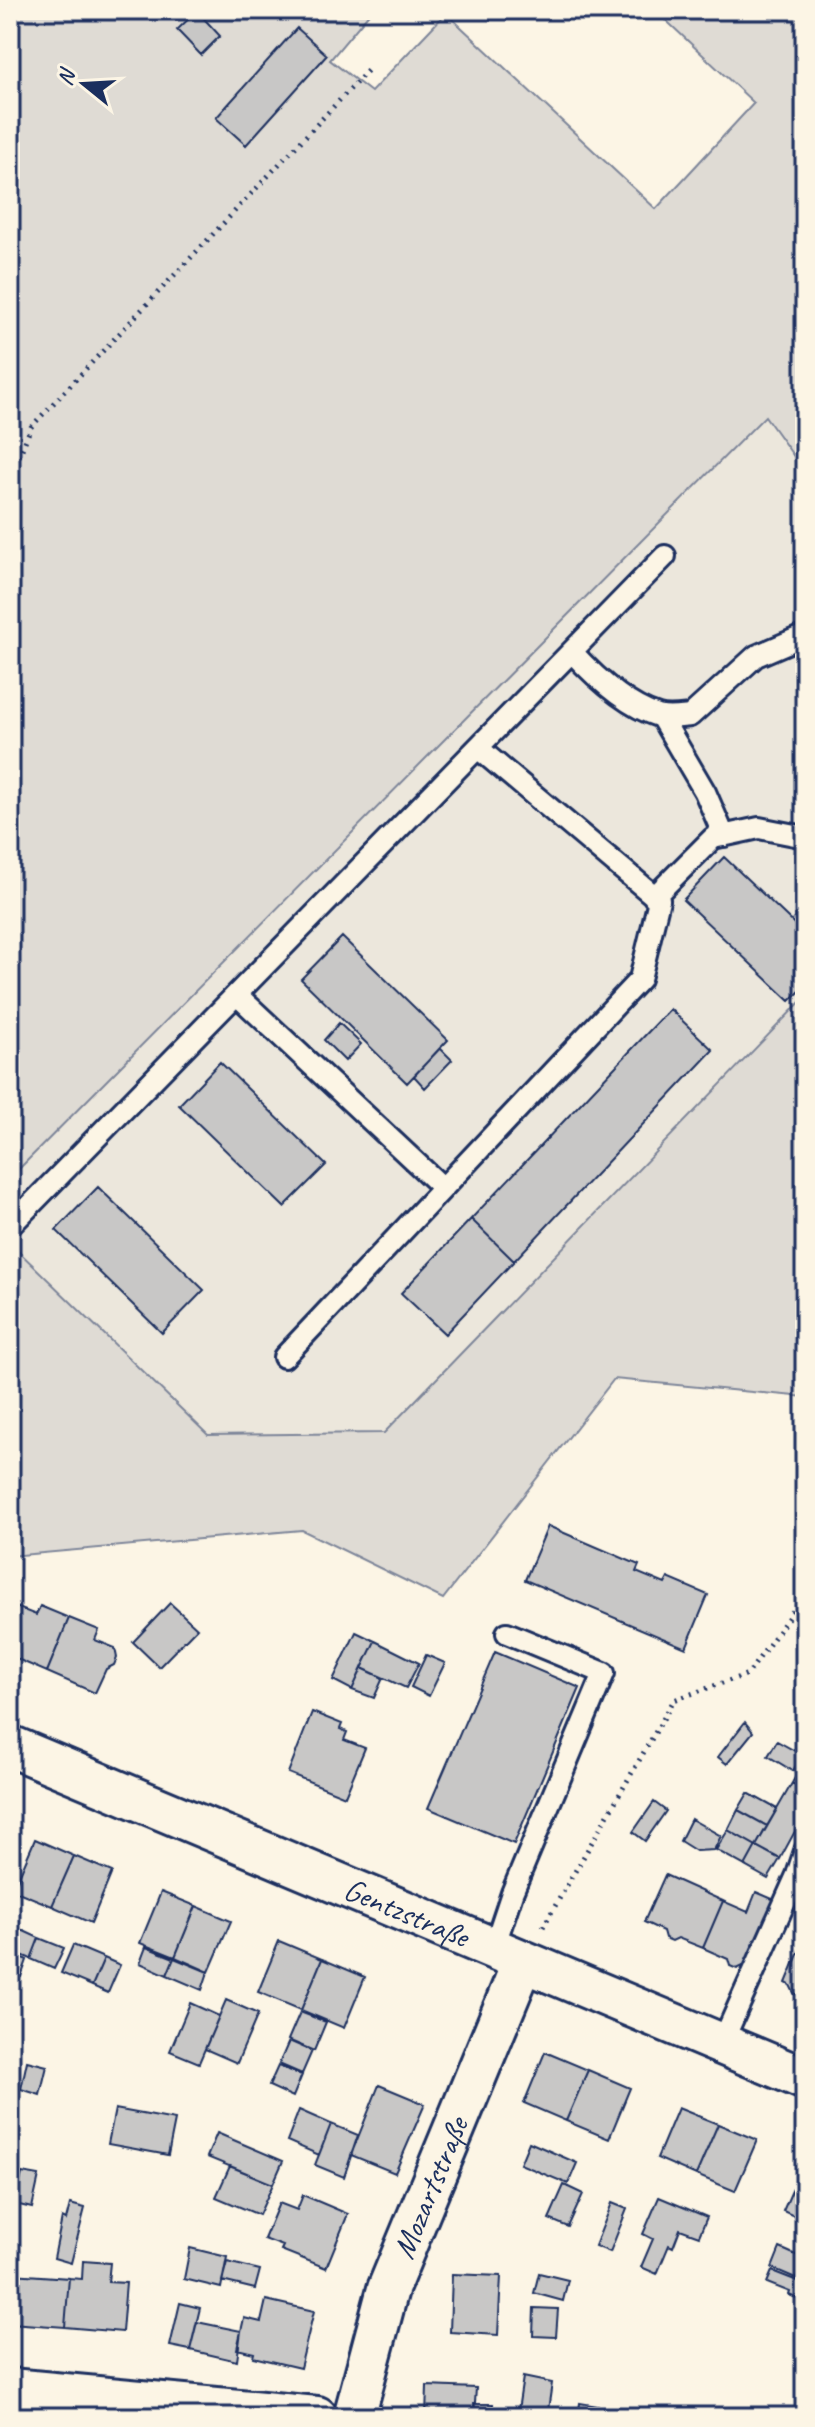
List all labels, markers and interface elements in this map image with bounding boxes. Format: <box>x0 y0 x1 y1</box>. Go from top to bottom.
north arrow <box>44 44 124 124</box>
text: N <box>51 64 82 89</box>
street label: Gentzstraße <box>338 1868 477 1957</box>
street label: Mozartstraße <box>382 2109 478 2264</box>

